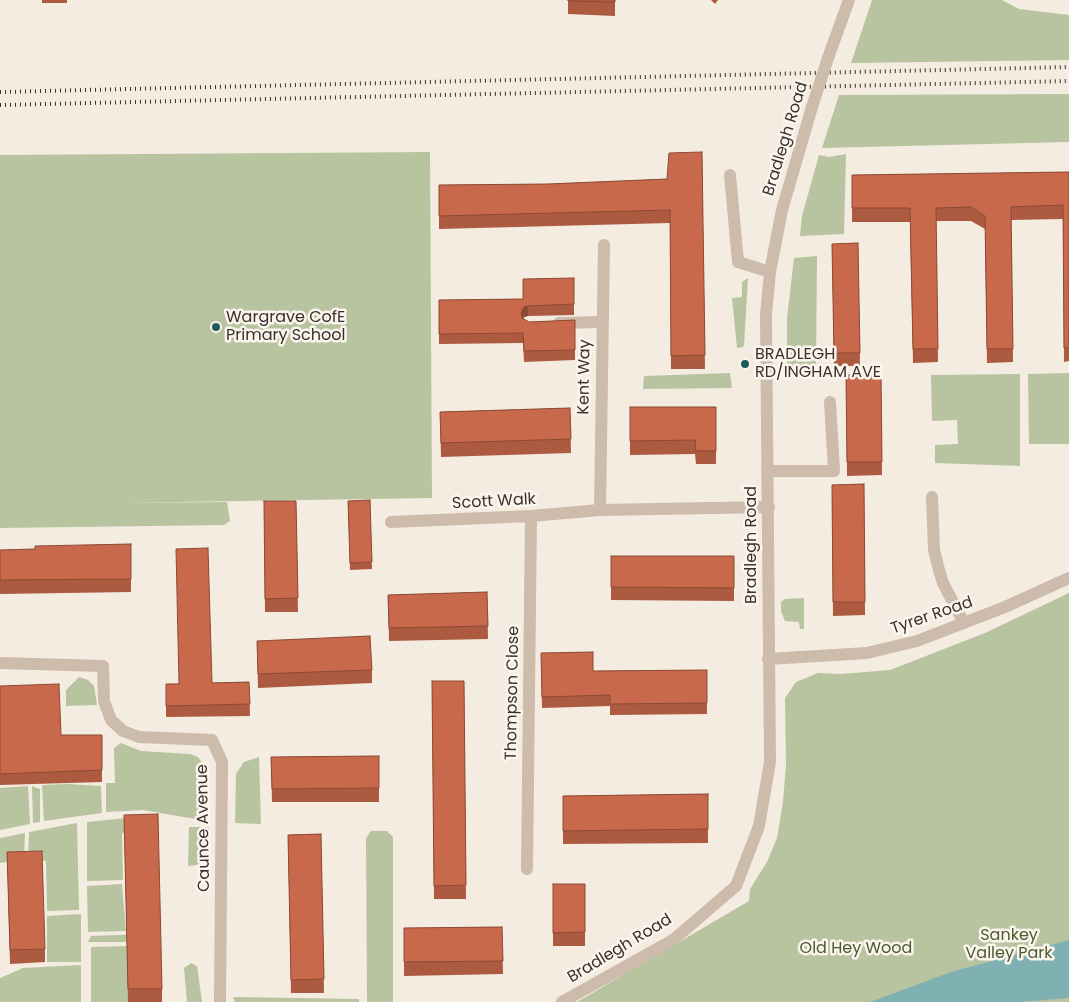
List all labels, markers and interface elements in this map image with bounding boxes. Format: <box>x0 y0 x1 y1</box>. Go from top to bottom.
street label: Bradlegh Road <box>760 80 812 198</box>
place label: Wargrave CofE Primary School <box>226 308 345 346</box>
marker: Wargrave CofE Primary School <box>210 321 222 333</box>
street label: Kent Way <box>575 339 595 415</box>
place label: BRADLEGH RD/INGHAM AVE <box>755 345 881 383</box>
marker: BRADLEGH RD/INGHAM AVE <box>739 358 751 370</box>
street label: Bradlegh Road <box>742 486 762 604</box>
street label: Scott Walk <box>452 490 536 514</box>
street label: Tyrer Road <box>889 593 975 639</box>
street label: Thompson Close <box>502 626 524 760</box>
street label: Caunce Avenue <box>193 764 215 892</box>
street label: Bradlegh Road <box>564 910 676 988</box>
park label: Sankey Valley Park <box>966 926 1052 964</box>
park label: Old Hey Wood <box>800 939 912 959</box>

